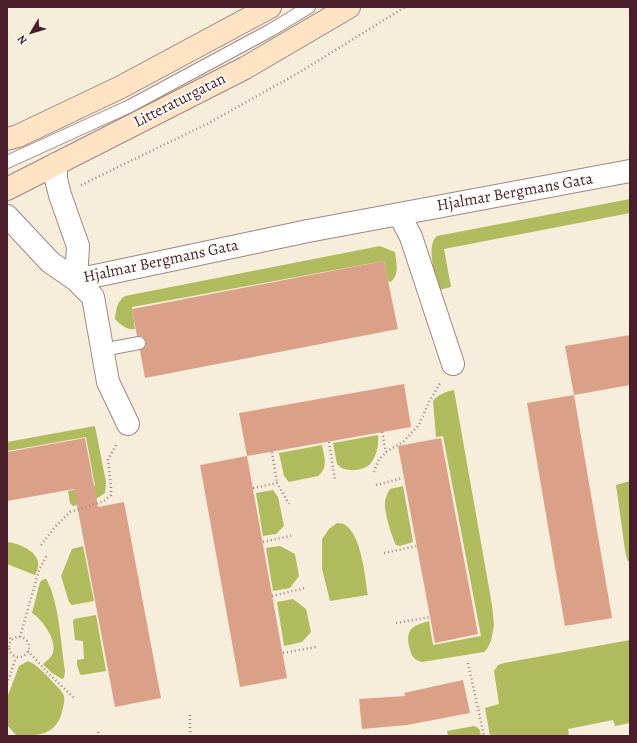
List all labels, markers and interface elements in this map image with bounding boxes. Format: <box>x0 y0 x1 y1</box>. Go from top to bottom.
north arrow <box>12 12 52 52</box>
text: N <box>14 32 31 47</box>
street label: Litteraturgatan <box>131 70 229 132</box>
street label: Hjalmar Bergmans Gata <box>436 170 594 216</box>
street label: Hjalmar Bergmans Gata <box>82 236 240 288</box>

